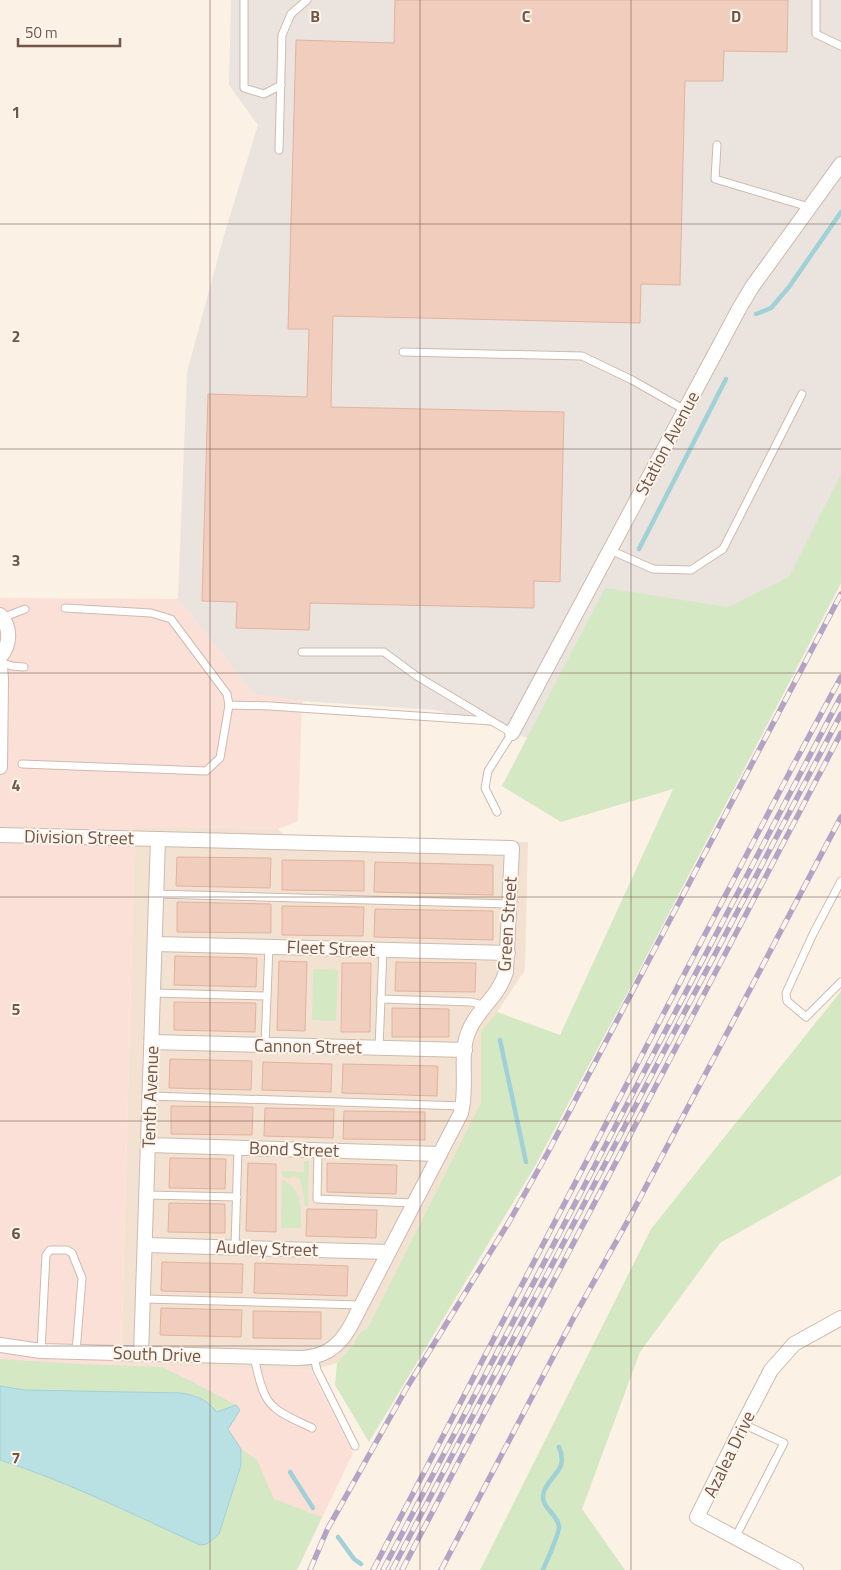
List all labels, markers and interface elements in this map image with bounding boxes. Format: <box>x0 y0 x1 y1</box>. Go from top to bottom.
text: B <box>310 4 320 28</box>
text: C <box>522 4 531 28</box>
text: D <box>731 4 741 28</box>
scale bar <box>18 15 120 47</box>
text: 50 m <box>25 21 58 44</box>
text: 1 <box>12 100 20 124</box>
text: 2 <box>12 324 20 348</box>
street label: Station Avenue <box>628 386 706 500</box>
text: 3 <box>12 548 20 572</box>
text: 4 <box>12 773 21 797</box>
street label: Division Street <box>24 823 135 851</box>
street label: Green Street <box>490 875 524 973</box>
street label: Fleet Street <box>286 933 376 963</box>
text: 5 <box>12 997 21 1021</box>
street label: Cannon Street <box>254 1032 363 1060</box>
street label: Tenth Avenue <box>135 1045 165 1149</box>
street label: Bond Street <box>248 1134 340 1164</box>
text: 6 <box>12 1221 21 1245</box>
street label: Audley Street <box>216 1233 319 1263</box>
street label: South Drive <box>112 1339 202 1369</box>
street label: Azalea Drive <box>696 1406 762 1502</box>
text: 7 <box>12 1446 20 1470</box>

